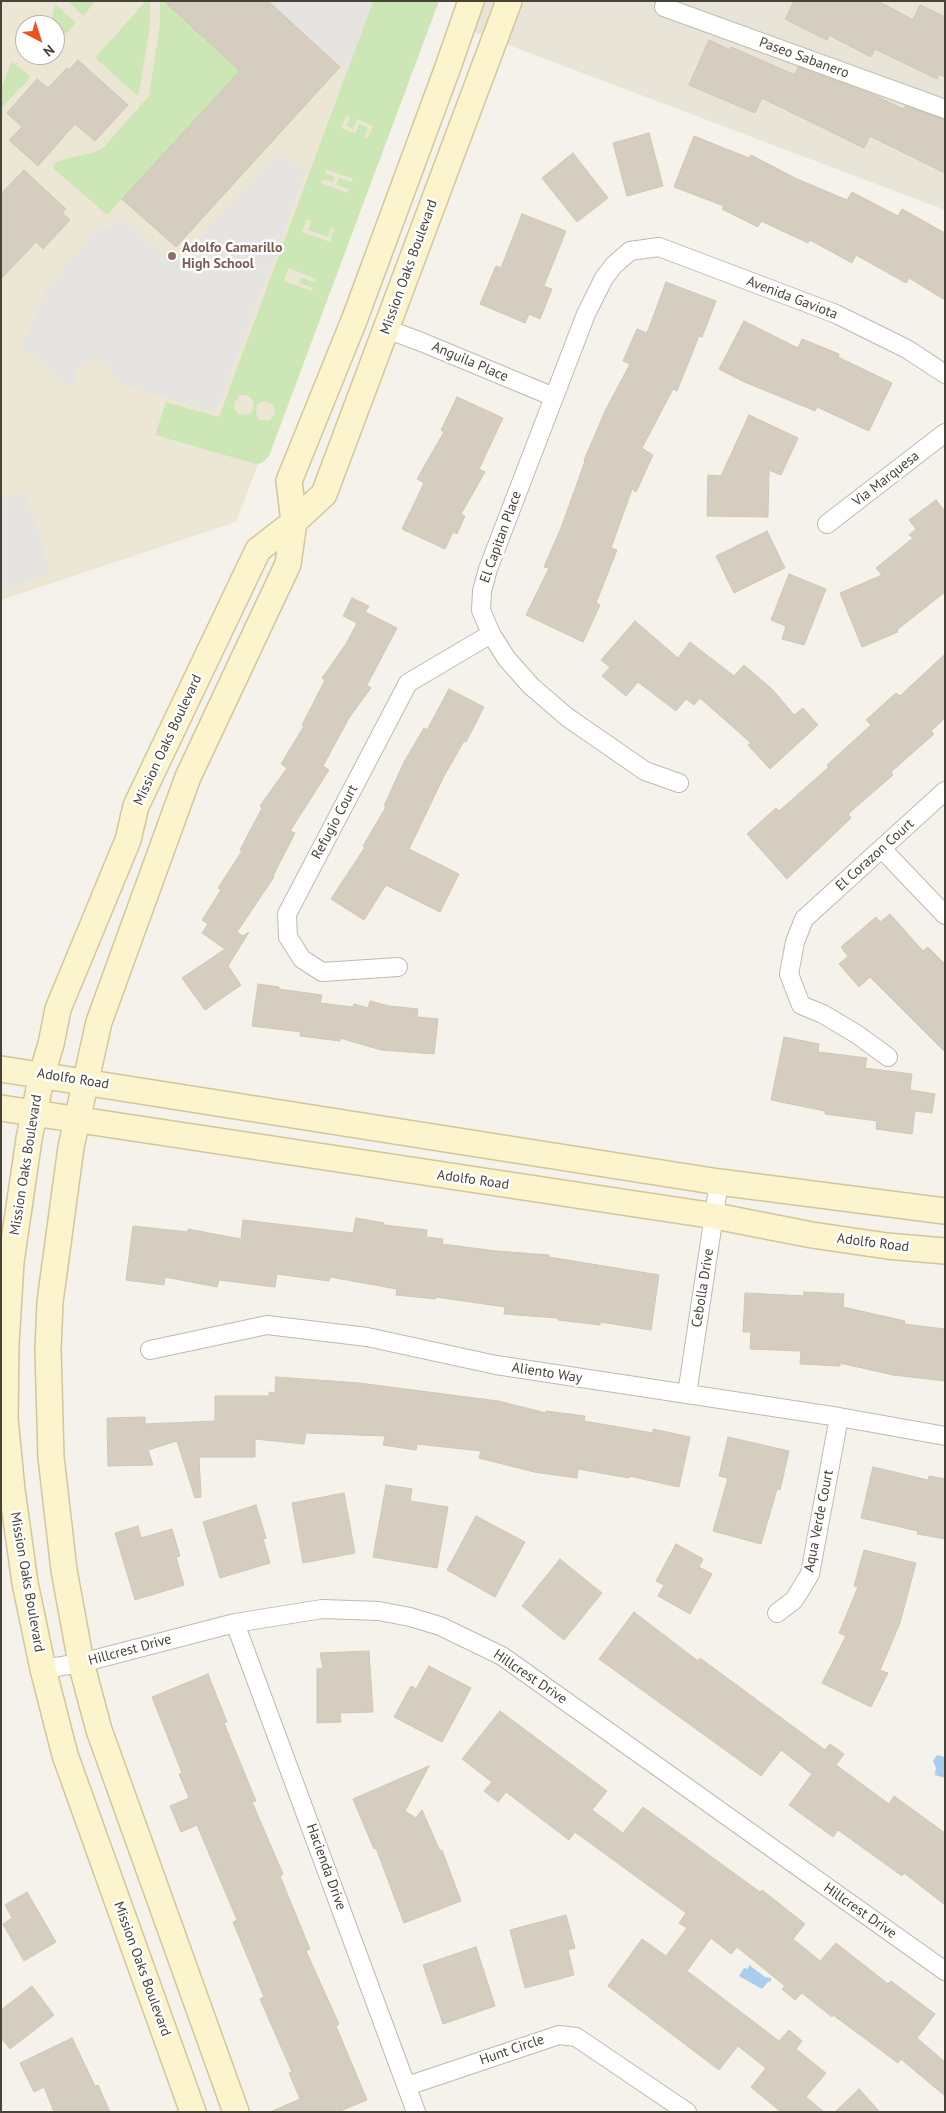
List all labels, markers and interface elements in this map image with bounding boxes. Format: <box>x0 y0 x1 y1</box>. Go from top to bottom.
north arrow <box>15 15 65 65</box>
street label: Paseo Sabanero <box>757 34 851 82</box>
text: N <box>40 41 58 61</box>
street label: Mission Oaks Boulevard <box>377 197 441 337</box>
place label: Adolfo Camarillo High School <box>182 240 282 272</box>
marker: Adolfo Camarillo High School <box>166 250 178 262</box>
street label: Avenida Gaviota <box>744 273 840 323</box>
street label: Anguila Place <box>429 338 511 386</box>
street label: Via Marquesa <box>849 448 923 510</box>
street label: El Capitan Place <box>477 489 525 585</box>
street label: Mission Oaks Boulevard <box>130 672 206 808</box>
street label: Refugio Court <box>308 782 362 862</box>
street label: El Corazon Court <box>832 815 918 895</box>
street label: Adolfo Road <box>36 1065 110 1093</box>
street label: Mission Oaks Boulevard <box>7 1093 45 1237</box>
street label: Adolfo Road <box>436 1167 510 1193</box>
street label: Adolfo Road <box>836 1230 910 1256</box>
street label: Cebolla Drive <box>688 1247 718 1329</box>
street label: Aliento Way <box>511 1359 583 1387</box>
street label: Aqua Verde Court <box>801 1469 837 1573</box>
street label: Mission Oaks Boulevard <box>6 1511 48 1653</box>
street label: Hillcrest Drive <box>87 1631 173 1669</box>
street label: Hillcrest Drive <box>490 1646 570 1708</box>
street label: Hacienda Drive <box>303 1821 349 1913</box>
street label: Hillcrest Drive <box>820 1880 900 1942</box>
street label: Mission Oaks Boulevard <box>110 1899 174 2039</box>
street label: Hunt Circle <box>478 2031 546 2069</box>

